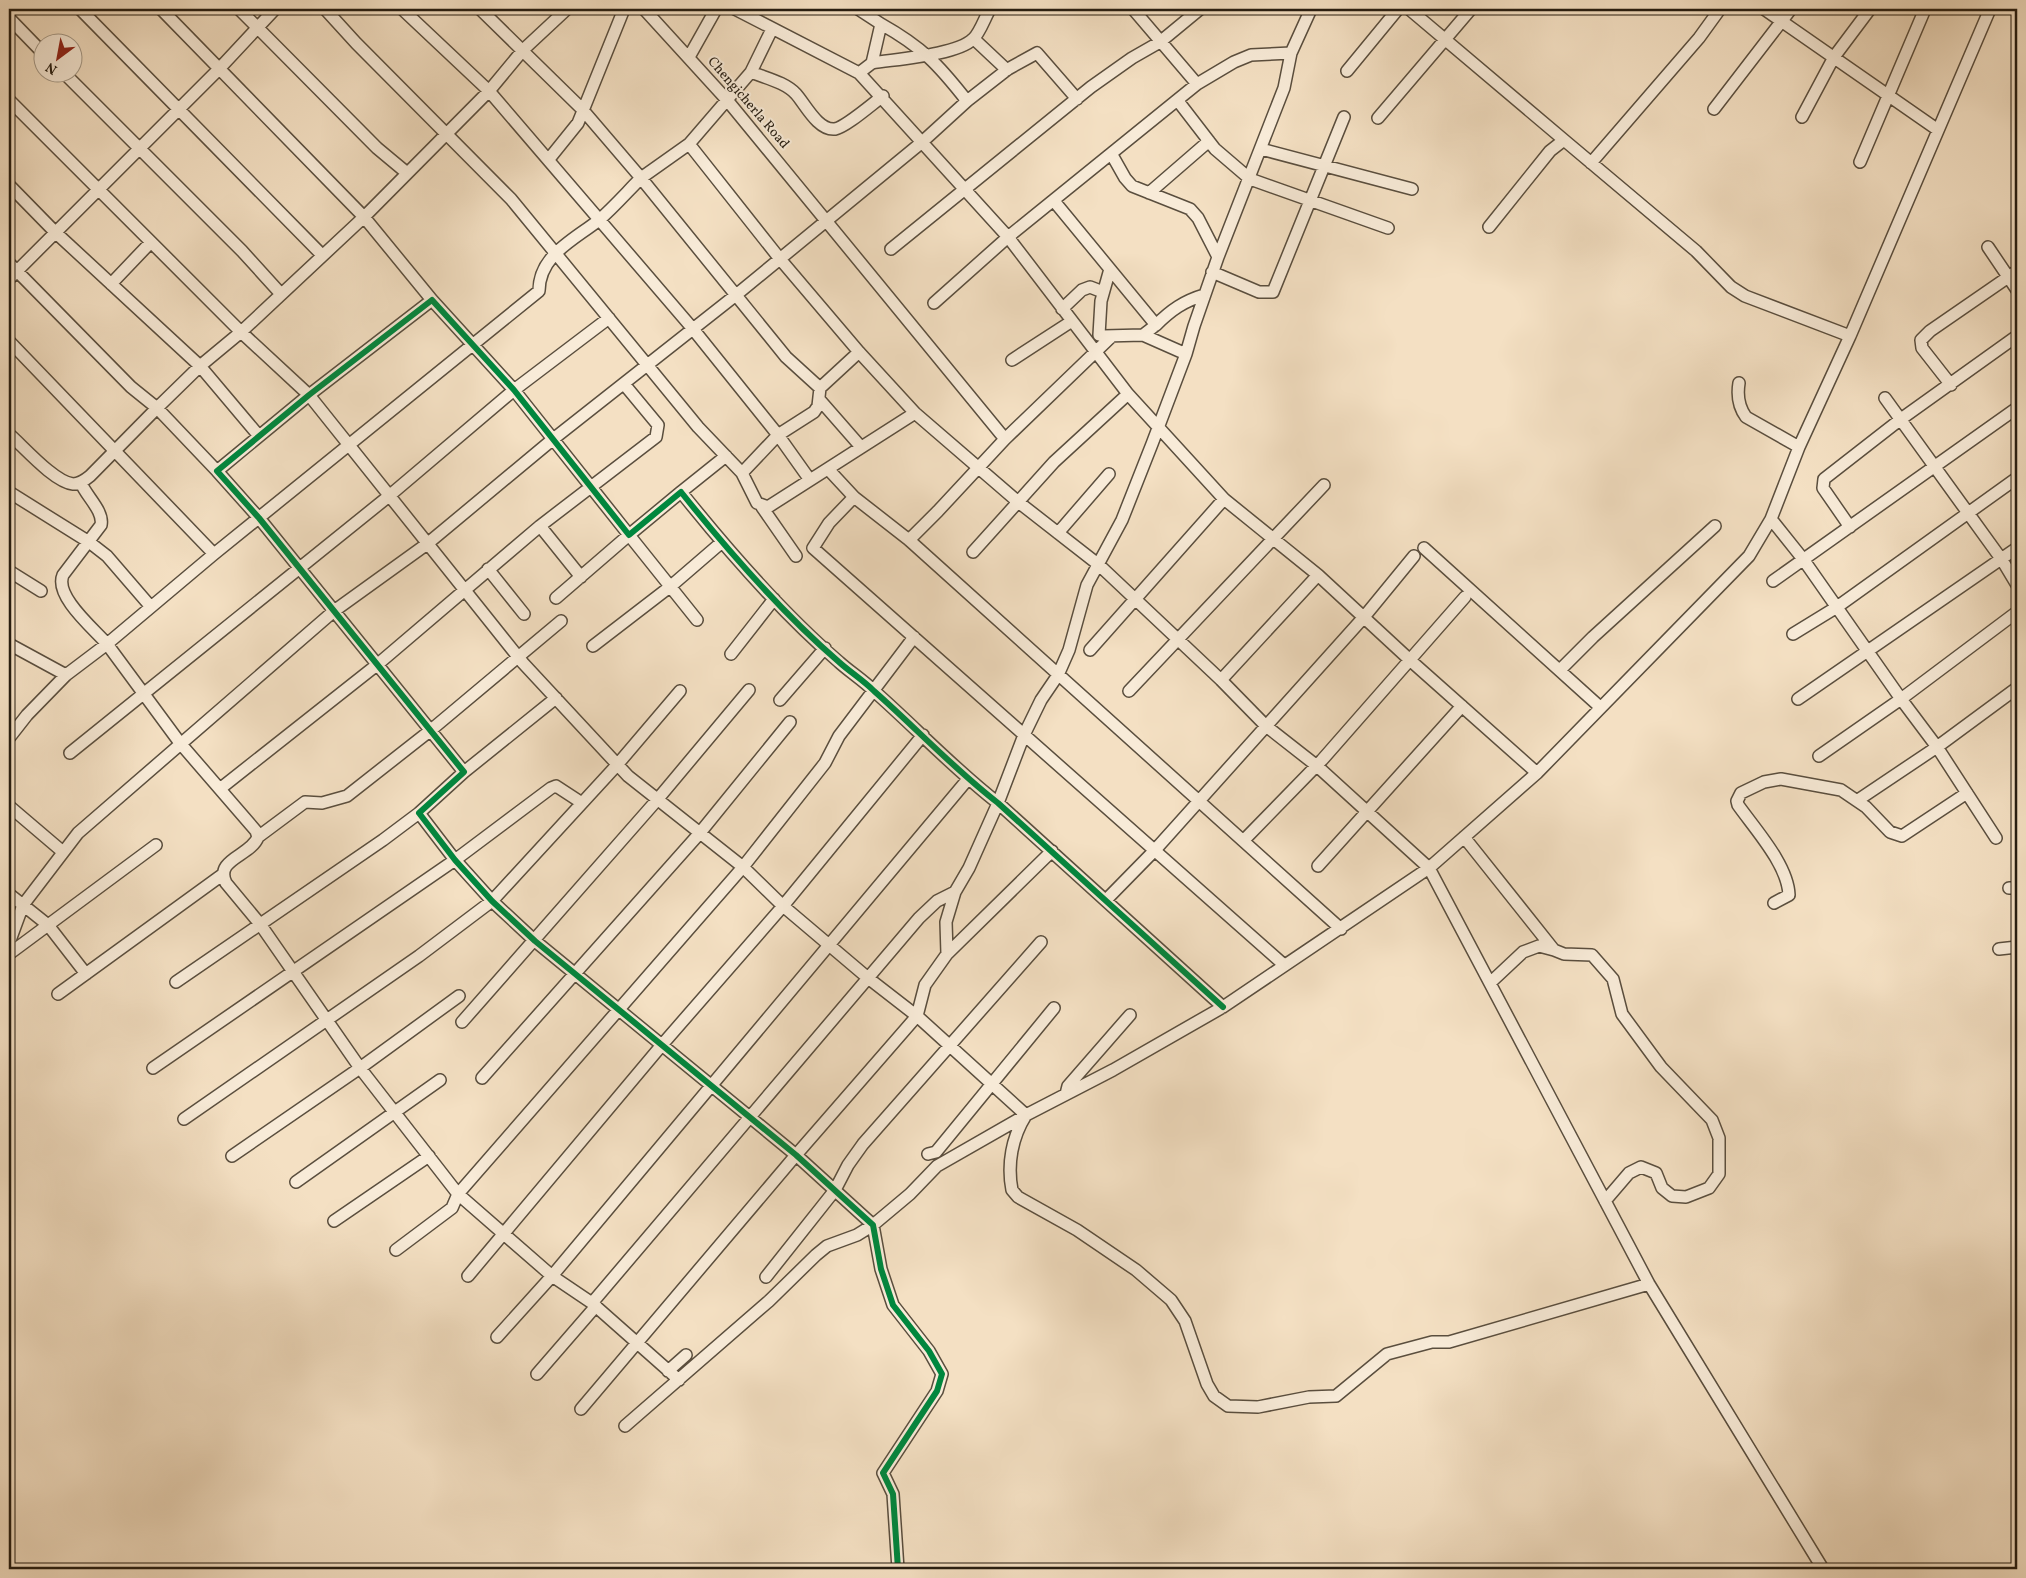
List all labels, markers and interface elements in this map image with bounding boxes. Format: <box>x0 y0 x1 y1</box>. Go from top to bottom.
north arrow <box>32 32 82 82</box>
street label: Chengicherla Road <box>703 53 793 153</box>
text: N <box>43 57 61 79</box>

